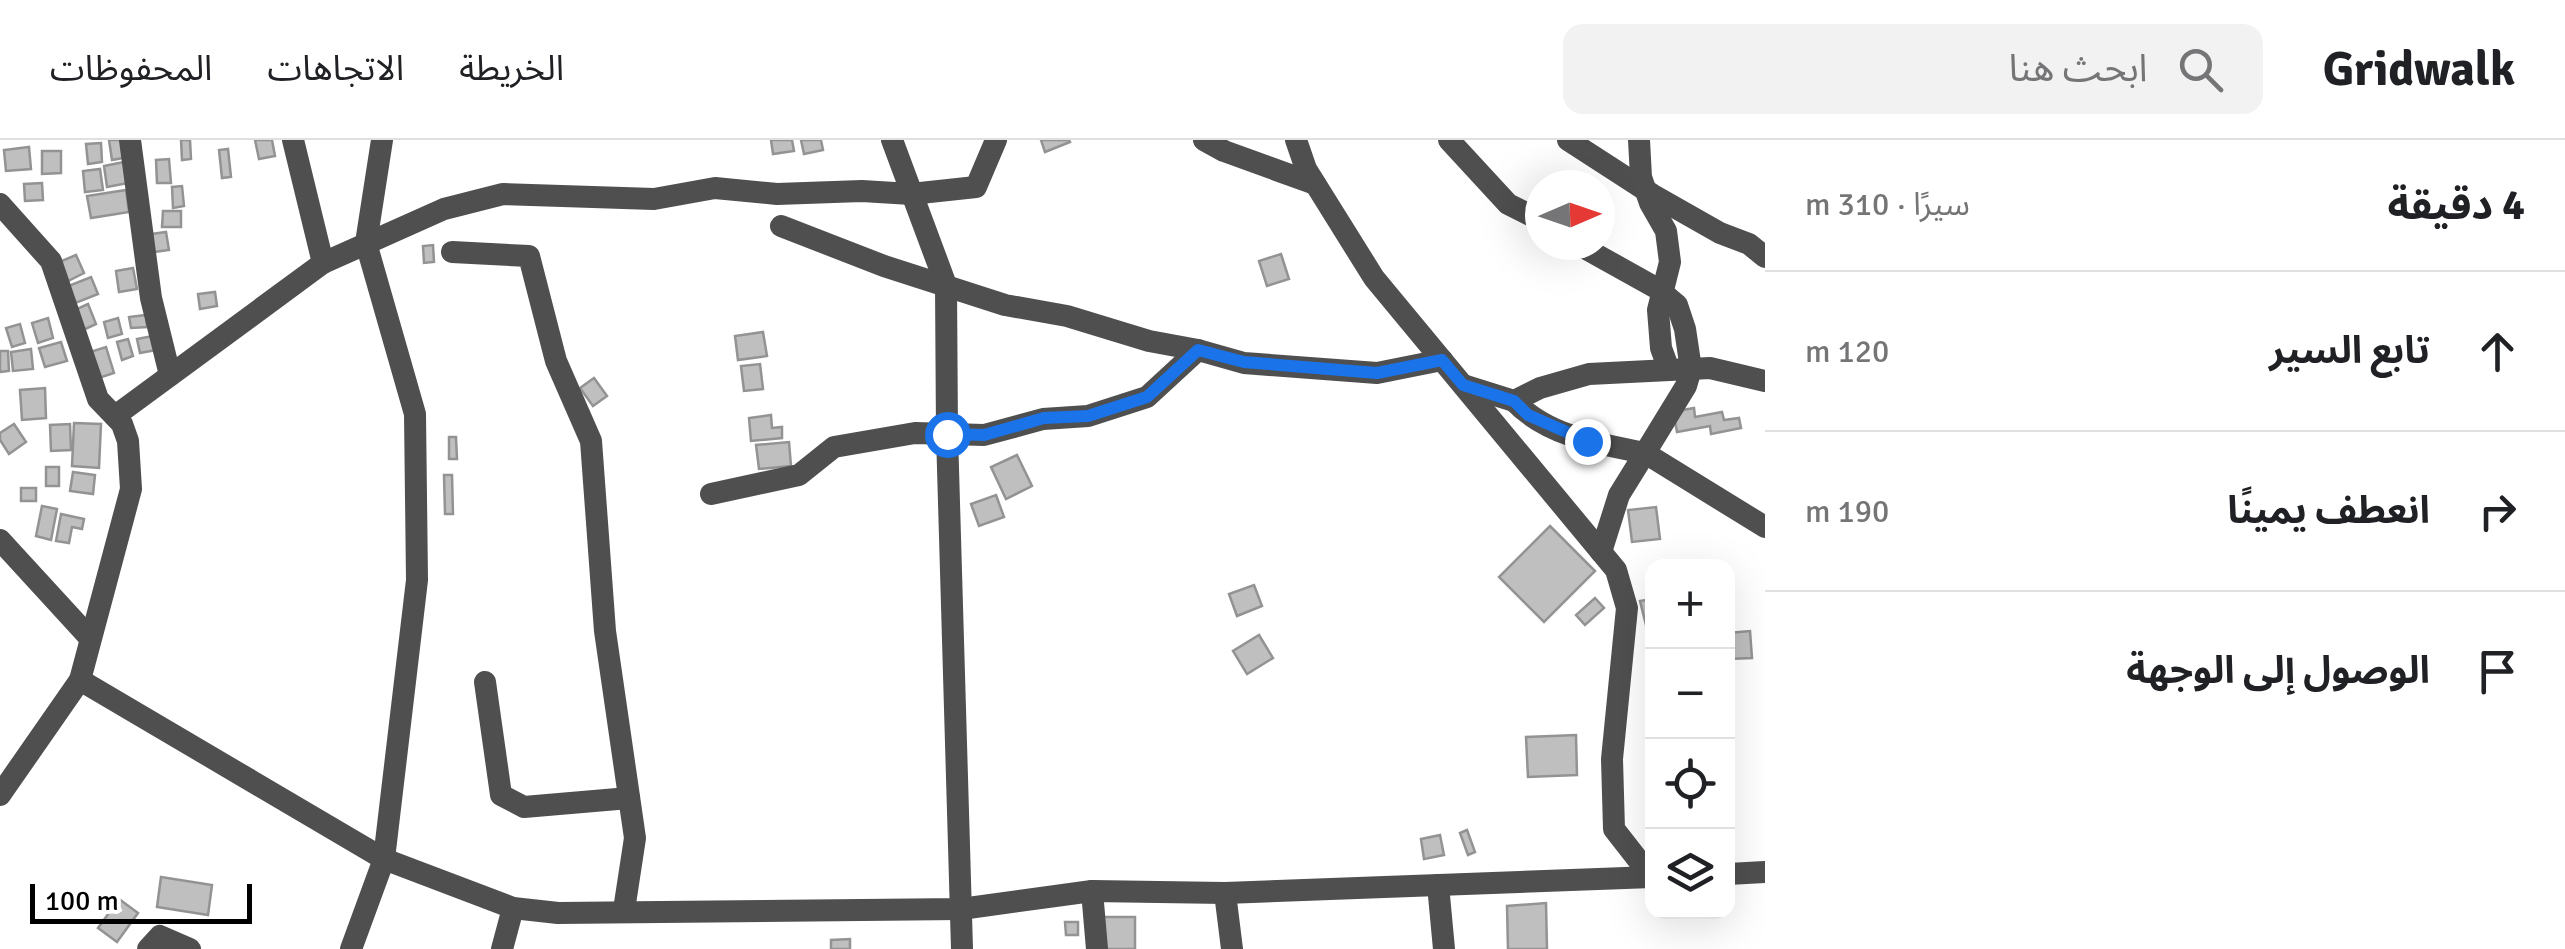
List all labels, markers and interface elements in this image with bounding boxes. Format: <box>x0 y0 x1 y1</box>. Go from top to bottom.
search box <box>1563 24 2263 114</box>
text: Gridwalk <box>2323 40 2515 99</box>
icon: search <box>2173 42 2228 97</box>
text: ابحث هنا <box>2008 45 2148 92</box>
text: المحفوظات <box>50 47 212 90</box>
text: الاتجاهات <box>267 47 404 90</box>
text: الخريطة <box>459 47 564 90</box>
north arrow <box>1525 170 1615 260</box>
text: 4 دقيقة <box>2387 180 2525 231</box>
text: سيرًا · 310 m <box>1805 185 1970 224</box>
icon: ahead <box>2470 324 2525 379</box>
text: تابع السير <box>2269 327 2430 374</box>
text: 120 m <box>1805 332 1889 371</box>
route start <box>925 412 971 458</box>
route end <box>1565 419 1611 465</box>
icon: right <box>2470 484 2525 539</box>
text: انعطف يمينًا <box>2227 487 2430 534</box>
text: 190 m <box>1805 492 1889 531</box>
map controls <box>1645 559 1735 919</box>
button: + <box>1645 559 1735 649</box>
icon: arrive <box>2470 644 2525 699</box>
text: الوصول إلى الوجهة <box>2126 647 2430 694</box>
button: − <box>1645 649 1735 739</box>
button: locate <box>1645 739 1735 829</box>
button: layers <box>1645 829 1735 919</box>
scale bar <box>30 879 252 924</box>
text: 100 m <box>45 884 119 918</box>

